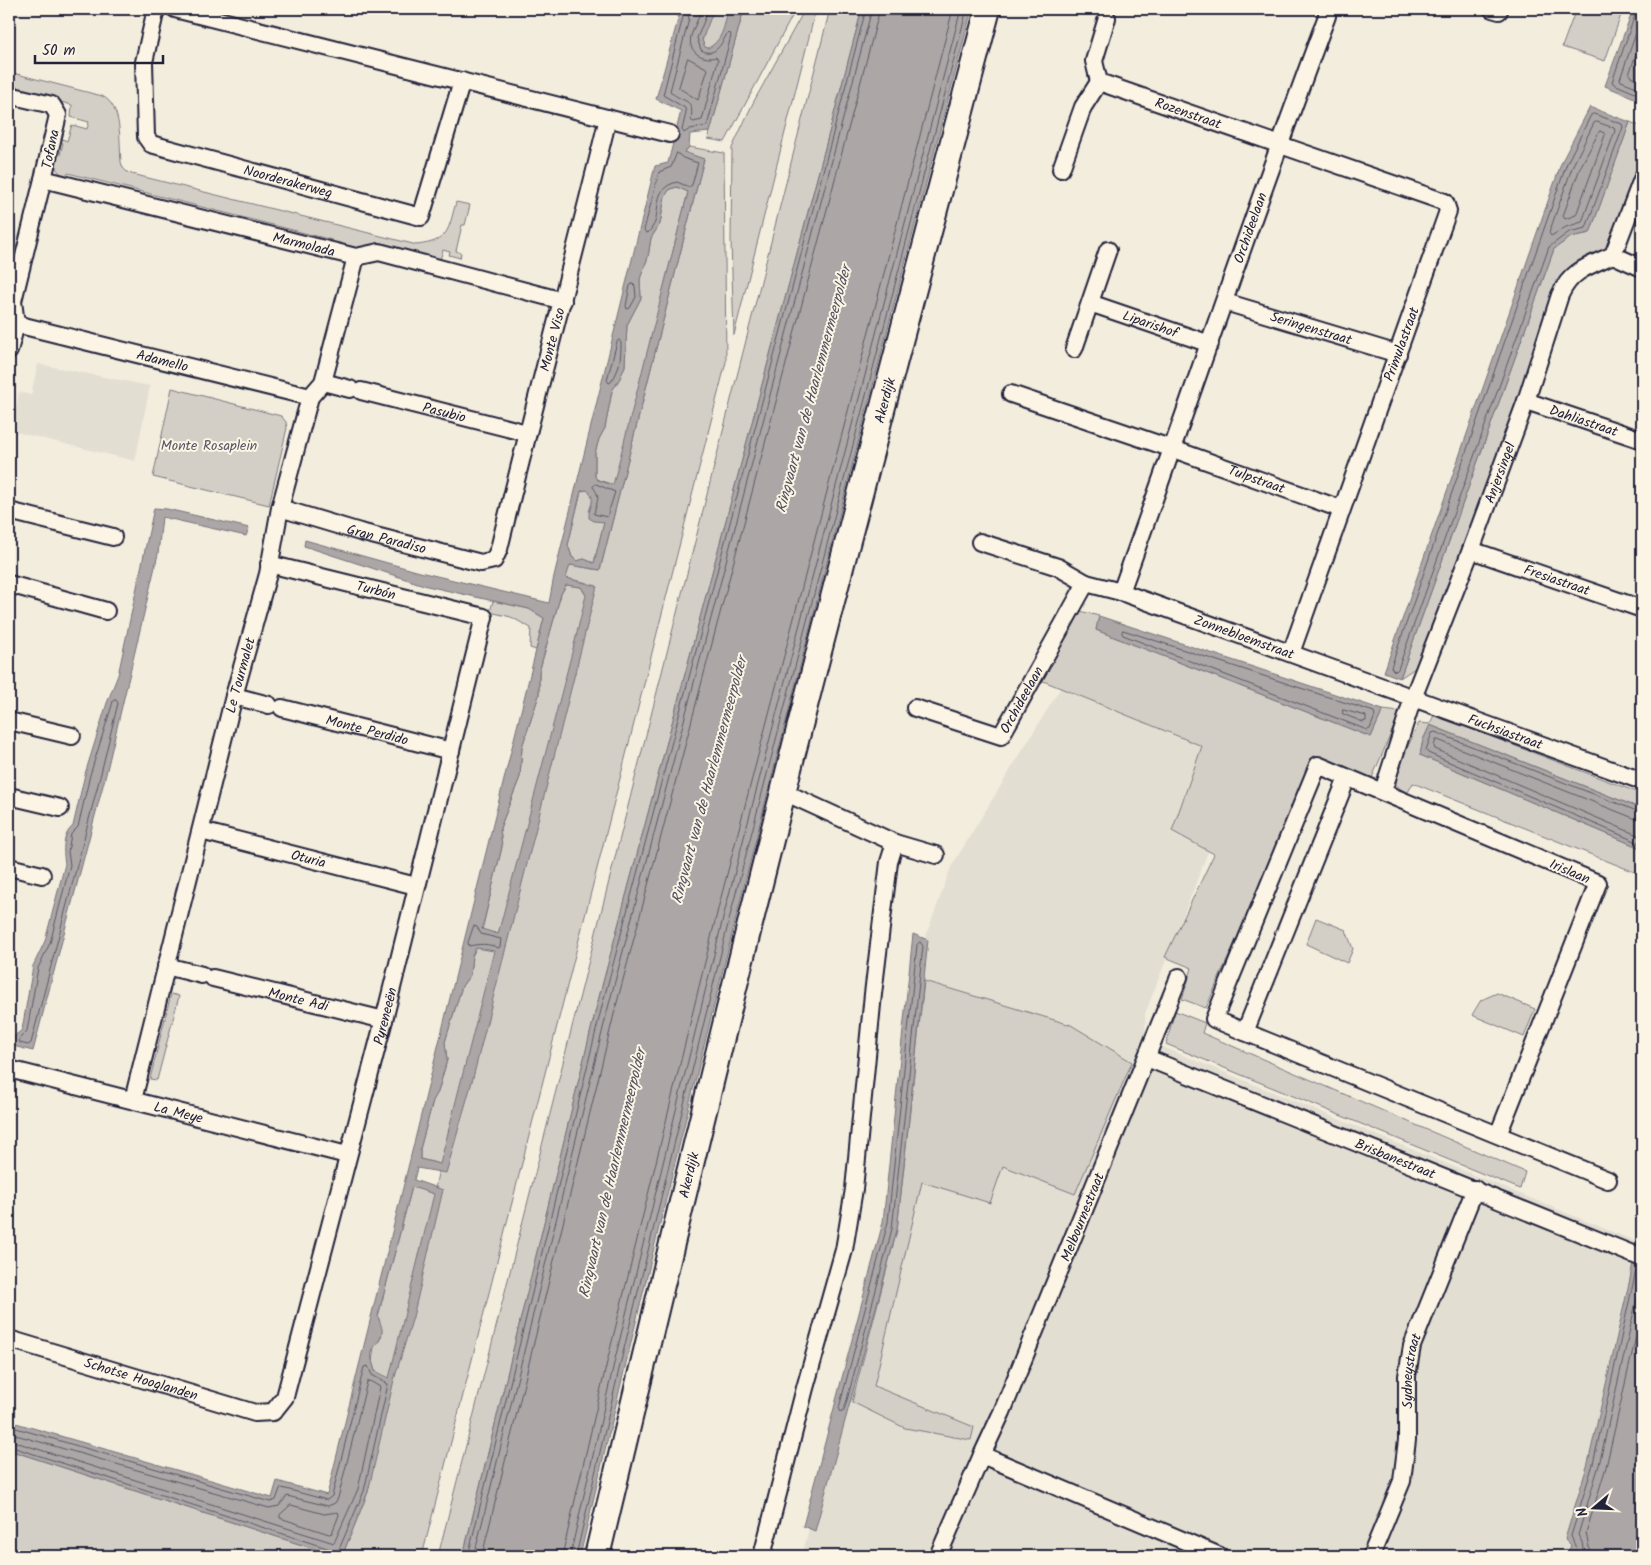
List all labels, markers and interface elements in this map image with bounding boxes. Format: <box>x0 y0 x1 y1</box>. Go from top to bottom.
scale bar <box>35 32 162 64</box>
text: 50 m <box>42 39 76 63</box>
street label: Rozenstraat <box>1152 92 1225 136</box>
street label: Tofana <box>36 128 66 171</box>
street label: Noorderakerweg <box>241 160 335 205</box>
street label: Orchideelaan <box>1228 190 1274 267</box>
street label: Marmolada <box>270 227 337 263</box>
water label: Ringvaart van de Haarlemmermeerpolder <box>769 260 859 515</box>
street label: Primulastraat <box>1378 303 1426 385</box>
street label: Monte Viso <box>534 305 572 374</box>
street label: Liparishof <box>1120 305 1183 345</box>
street label: Seringenstraat <box>1267 306 1355 352</box>
street label: Adamello <box>134 344 191 378</box>
street label: Akerdijk <box>869 375 902 426</box>
street label: Pasubio <box>420 397 468 429</box>
street label: Dahliastraat <box>1546 400 1621 443</box>
park label: Monte Rosaplein <box>161 435 257 457</box>
street label: Anjersingel <box>1479 439 1522 507</box>
street label: Tulpstraat <box>1225 460 1288 500</box>
street label: Gran Paradiso <box>344 519 428 560</box>
street label: Fresiastraat <box>1521 559 1593 602</box>
street label: Turbón <box>354 575 398 606</box>
street label: Zonnebloemstraat <box>1190 609 1298 666</box>
street label: Le Tourmalet <box>220 635 262 716</box>
water label: Ringvaart van de Haarlemmermeerpolder <box>665 651 755 906</box>
street label: Orchideelaan <box>994 662 1050 738</box>
street label: Fuchsiastraat <box>1465 709 1546 756</box>
street label: Monte Perdido <box>323 710 411 752</box>
street label: Oturia <box>288 844 328 875</box>
street label: Irislaan <box>1546 854 1593 890</box>
street label: Monte Adi <box>266 982 331 1018</box>
street label: Pyreneeën <box>368 985 404 1048</box>
water label: Ringvaart van de Haarlemmermeerpolder <box>573 1044 654 1300</box>
street label: La Meye <box>151 1096 206 1130</box>
street label: Brisbanestraat <box>1351 1133 1439 1186</box>
street label: Akerdijk <box>673 1149 706 1200</box>
street label: Melbournestraat <box>1055 1169 1111 1265</box>
street label: Sydneystraat <box>1397 1330 1428 1408</box>
street label: Schotse Hooglanden <box>81 1352 200 1407</box>
north arrow <box>1568 1482 1618 1532</box>
text: N <box>1571 1504 1594 1520</box>

